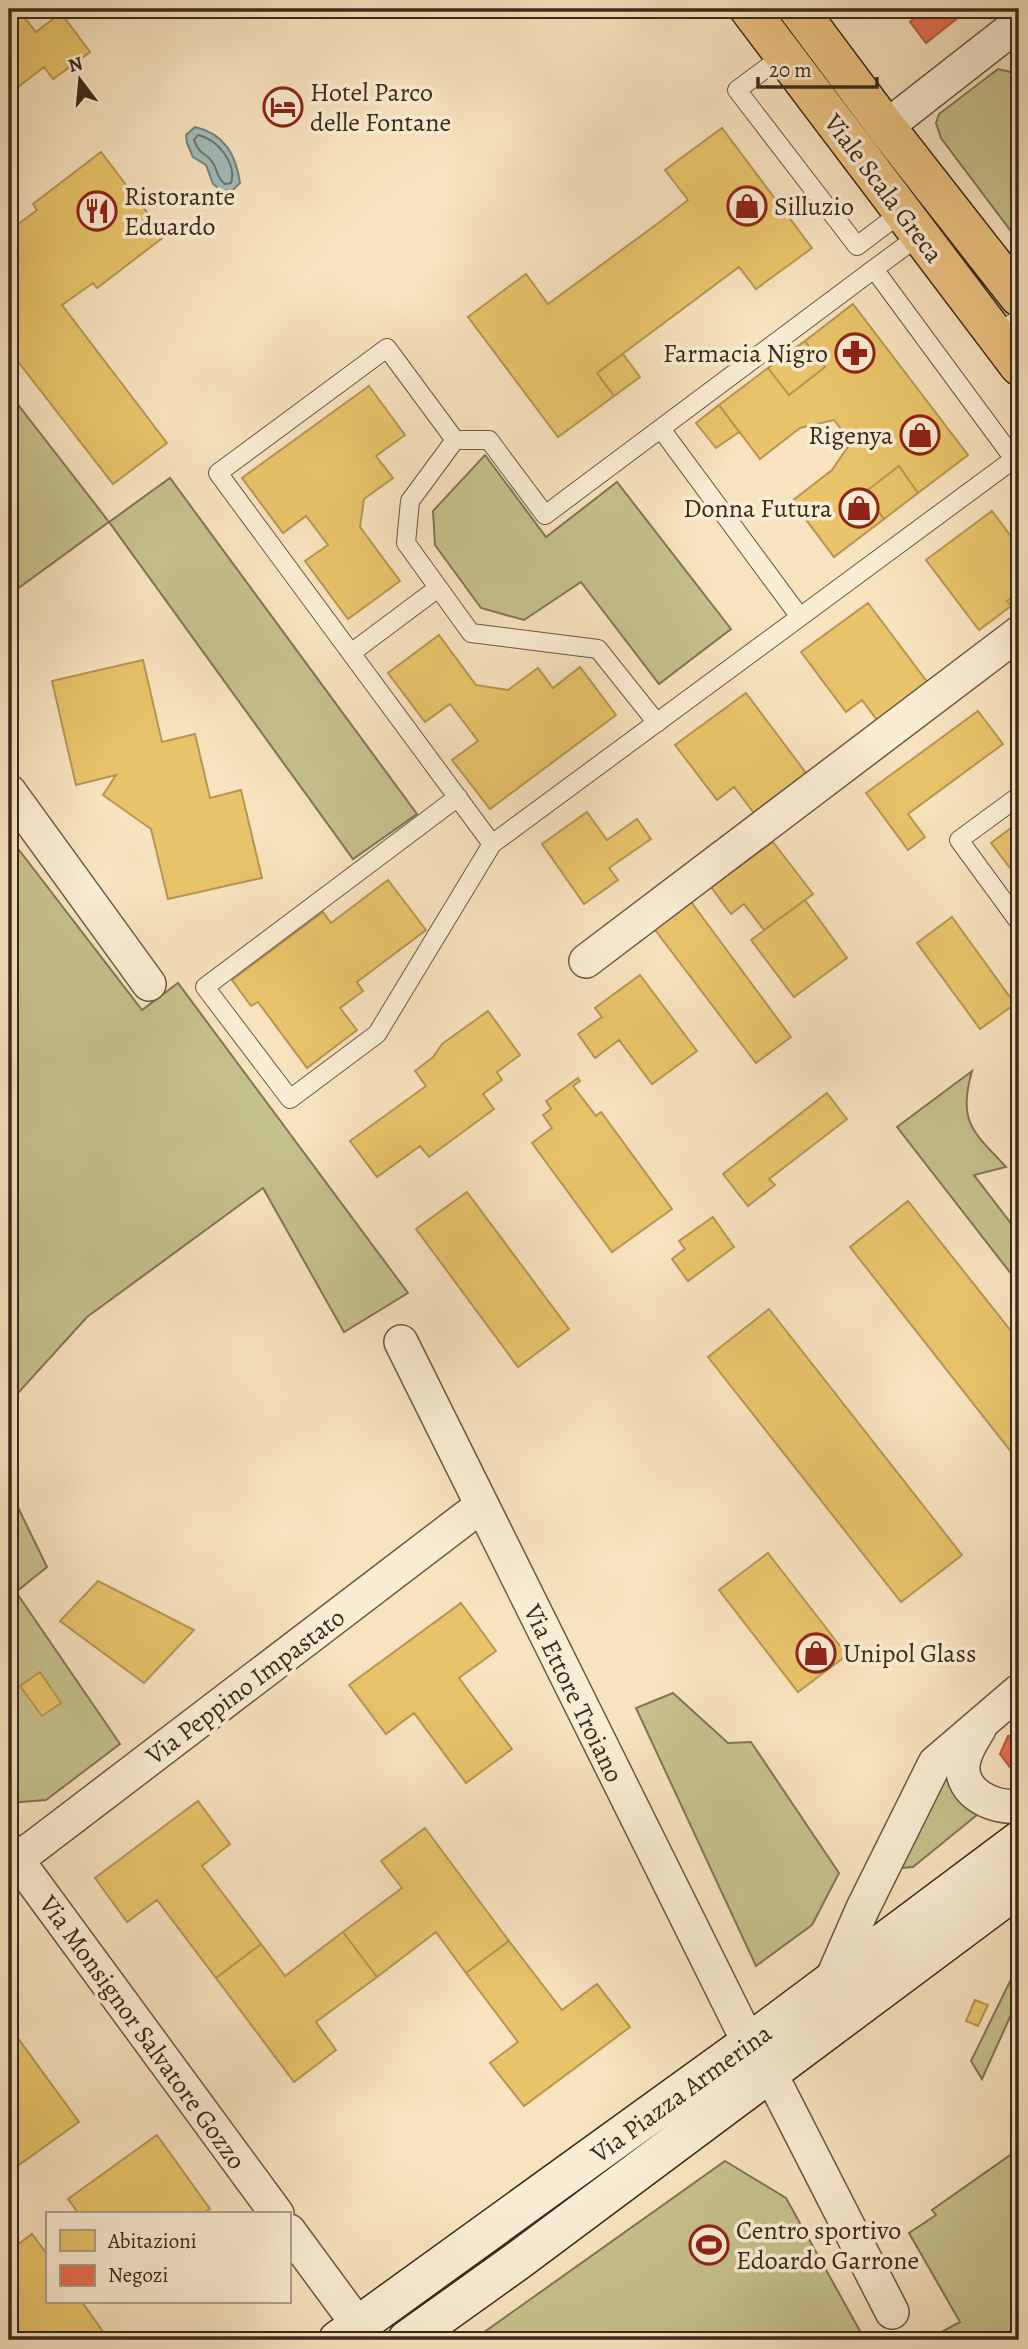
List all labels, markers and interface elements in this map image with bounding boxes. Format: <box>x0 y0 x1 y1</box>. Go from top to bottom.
north arrow <box>46 46 116 116</box>
scale bar <box>758 46 878 90</box>
text: N <box>65 50 86 79</box>
text: 20 m <box>769 56 812 84</box>
place label: Hotel Parco delle Fontane <box>310 75 451 140</box>
hotel icon: Hotel Parco delle Fontane <box>262 86 304 128</box>
street label: Viale Scala Greca <box>815 106 951 270</box>
place label: Ristorante Eduardo <box>124 179 235 244</box>
shop icon: Silluzio <box>726 185 768 227</box>
place label: Silluzio <box>774 189 854 224</box>
restaurant icon: Ristorante Eduardo <box>76 190 118 232</box>
pharmacy icon: Farmacia Nigro <box>834 332 876 374</box>
place label: Farmacia Nigro <box>663 336 828 371</box>
shop icon: Rigenya <box>899 414 941 456</box>
place label: Rigenya <box>808 418 893 453</box>
shop icon: Donna Futura <box>838 487 880 529</box>
place label: Donna Futura <box>683 491 832 526</box>
street label: Via Ettore Troiano <box>515 1597 632 1788</box>
street label: Via Peppino Impastato <box>138 1600 352 1773</box>
shop icon: Unipol Glass <box>795 1632 837 1674</box>
place label: Unipol Glass <box>843 1636 976 1671</box>
street label: Via Monsignor Salvatore Gozzo <box>31 1887 254 2176</box>
street label: Via Piazza Armerina <box>583 2016 779 2172</box>
legend <box>46 2212 290 2304</box>
place label: Centro sportivo Edoardo Garrone <box>736 2213 919 2278</box>
sports icon: Centro sportivo Edoardo Garrone <box>688 2224 730 2266</box>
text: Abitazioni <box>107 2227 197 2255</box>
text: Negozi <box>108 2261 169 2289</box>

